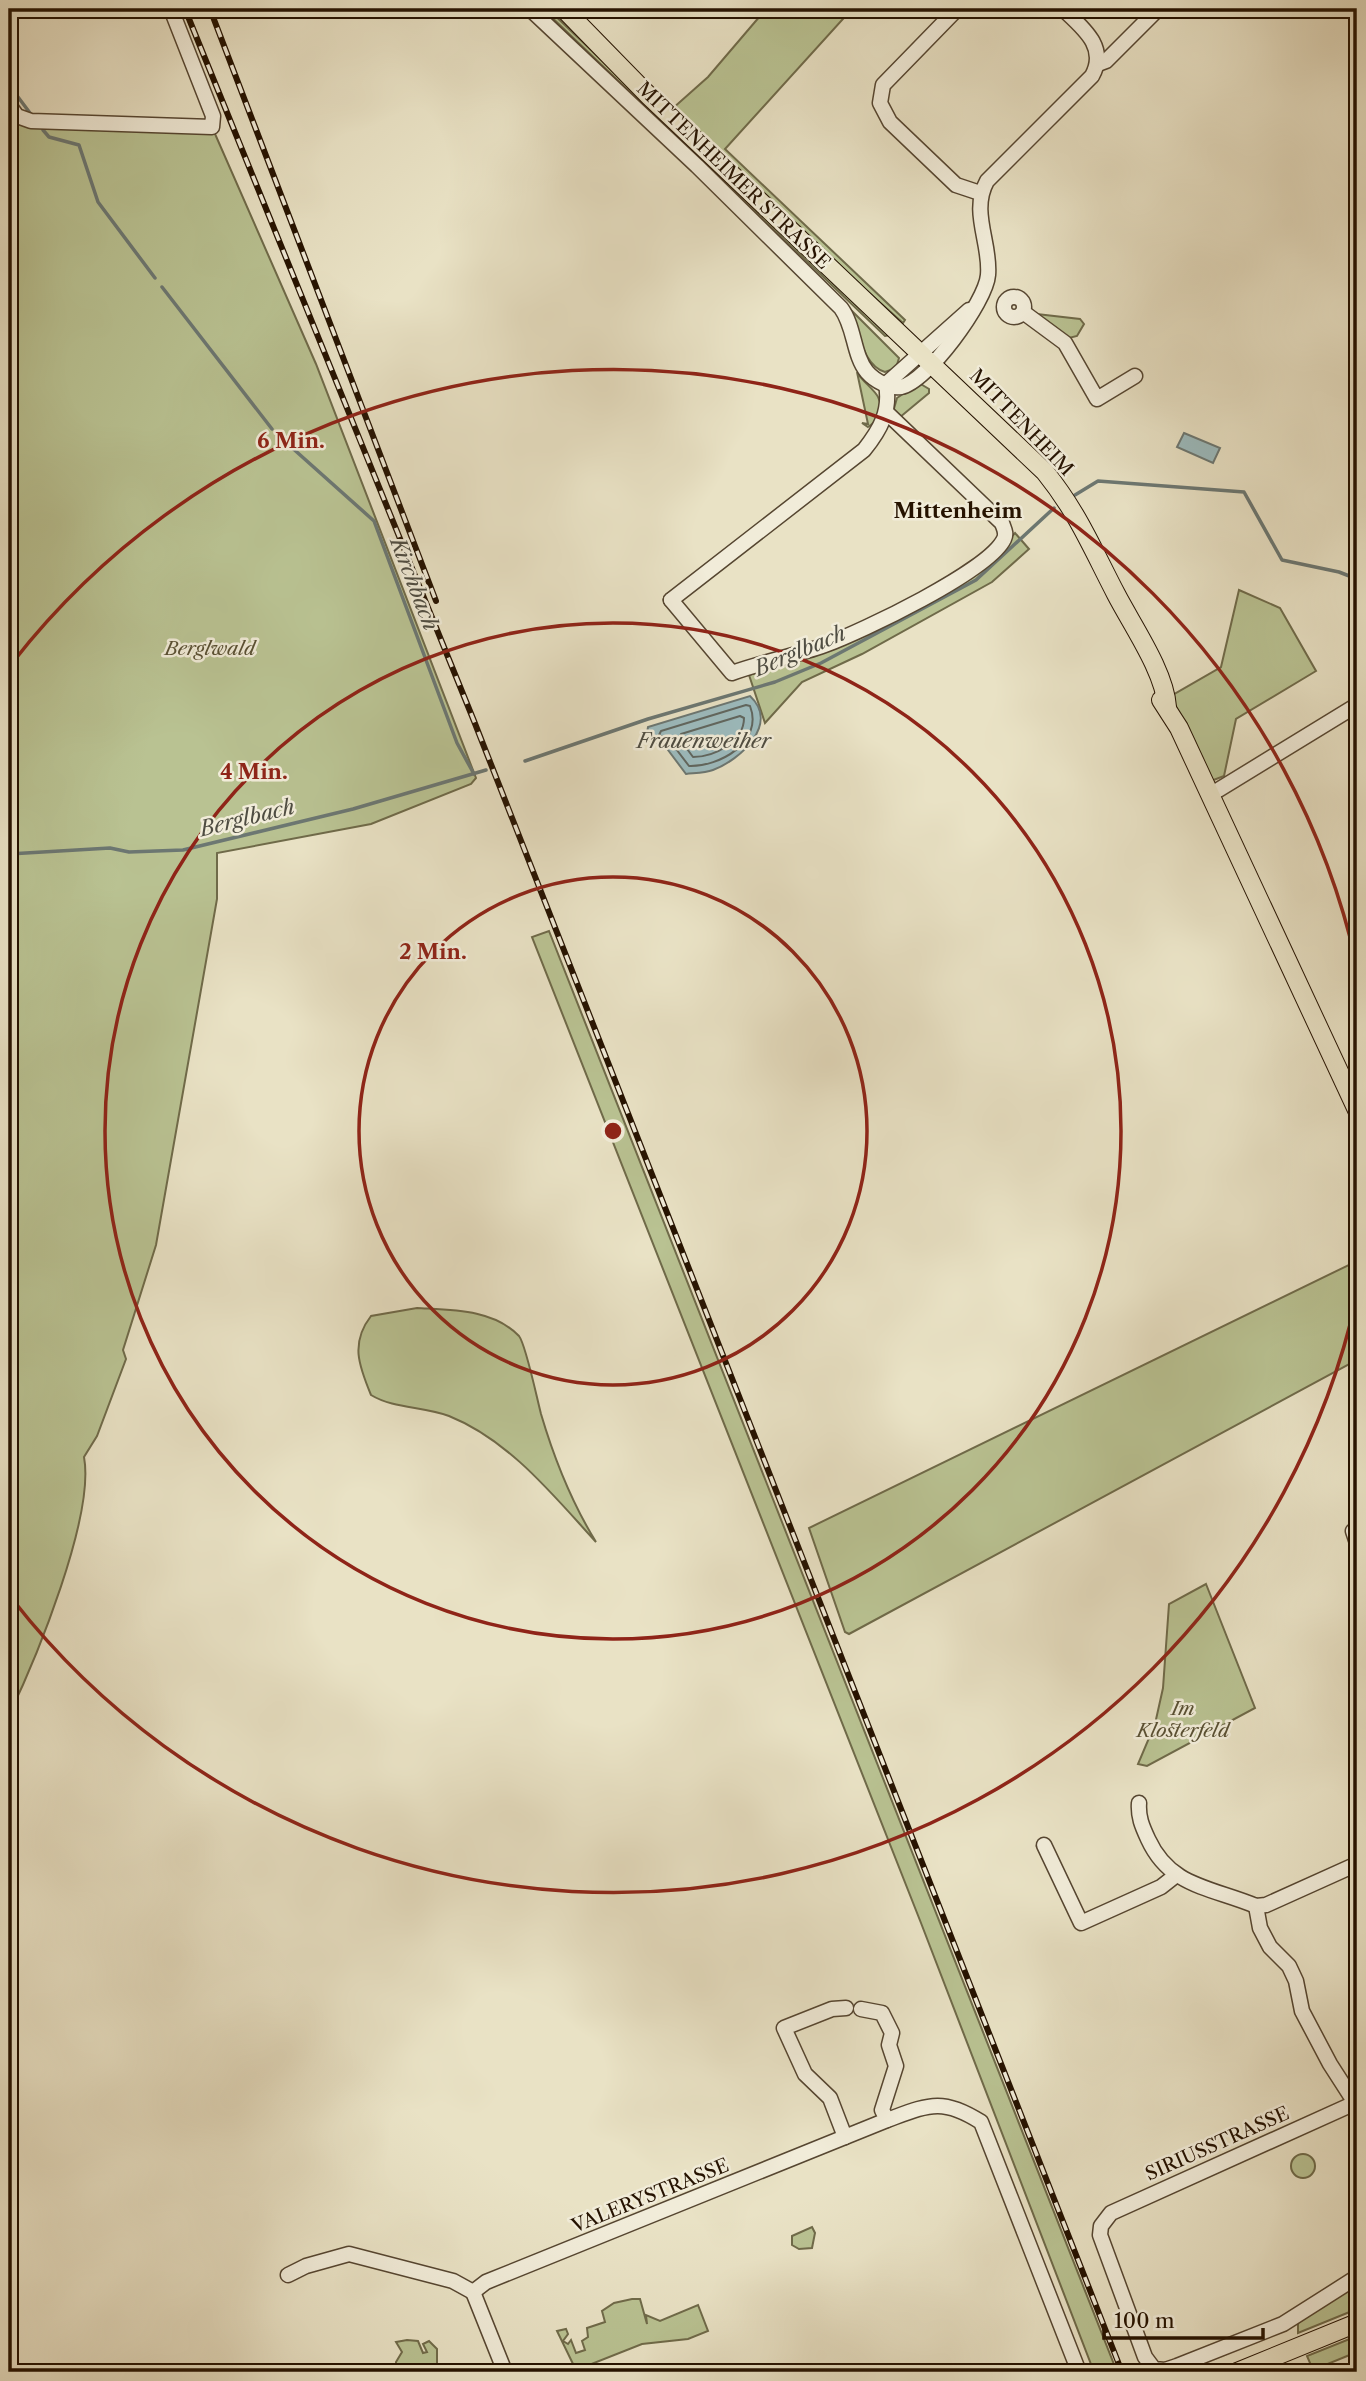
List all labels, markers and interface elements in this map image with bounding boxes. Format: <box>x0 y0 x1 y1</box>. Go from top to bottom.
street label: MITTENHEIMER STRASSE <box>632 77 835 274</box>
street label: MITTENHEIM <box>965 364 1078 480</box>
text: 6 Min. <box>257 428 325 453</box>
district label: Mittenheim <box>894 498 1023 523</box>
water label: Kirchbach <box>385 532 444 634</box>
water label: Berglbach <box>748 620 849 682</box>
park label: Berglwald <box>163 637 257 660</box>
water label: Frauenweiher <box>635 728 772 753</box>
text: 4 Min. <box>220 759 288 784</box>
water label: Berglbach <box>195 794 297 842</box>
text: 2 Min. <box>399 939 467 964</box>
centre of rings <box>601 1119 625 1143</box>
park label: Im Klosterfeld <box>1135 1697 1231 1742</box>
street label: SIRIUSSTRASSE <box>1142 2101 1293 2185</box>
street label: VALERYSTRASSE <box>567 2153 732 2238</box>
scale bar <box>1104 2297 1263 2341</box>
text: 100 m <box>1114 2308 1175 2333</box>

